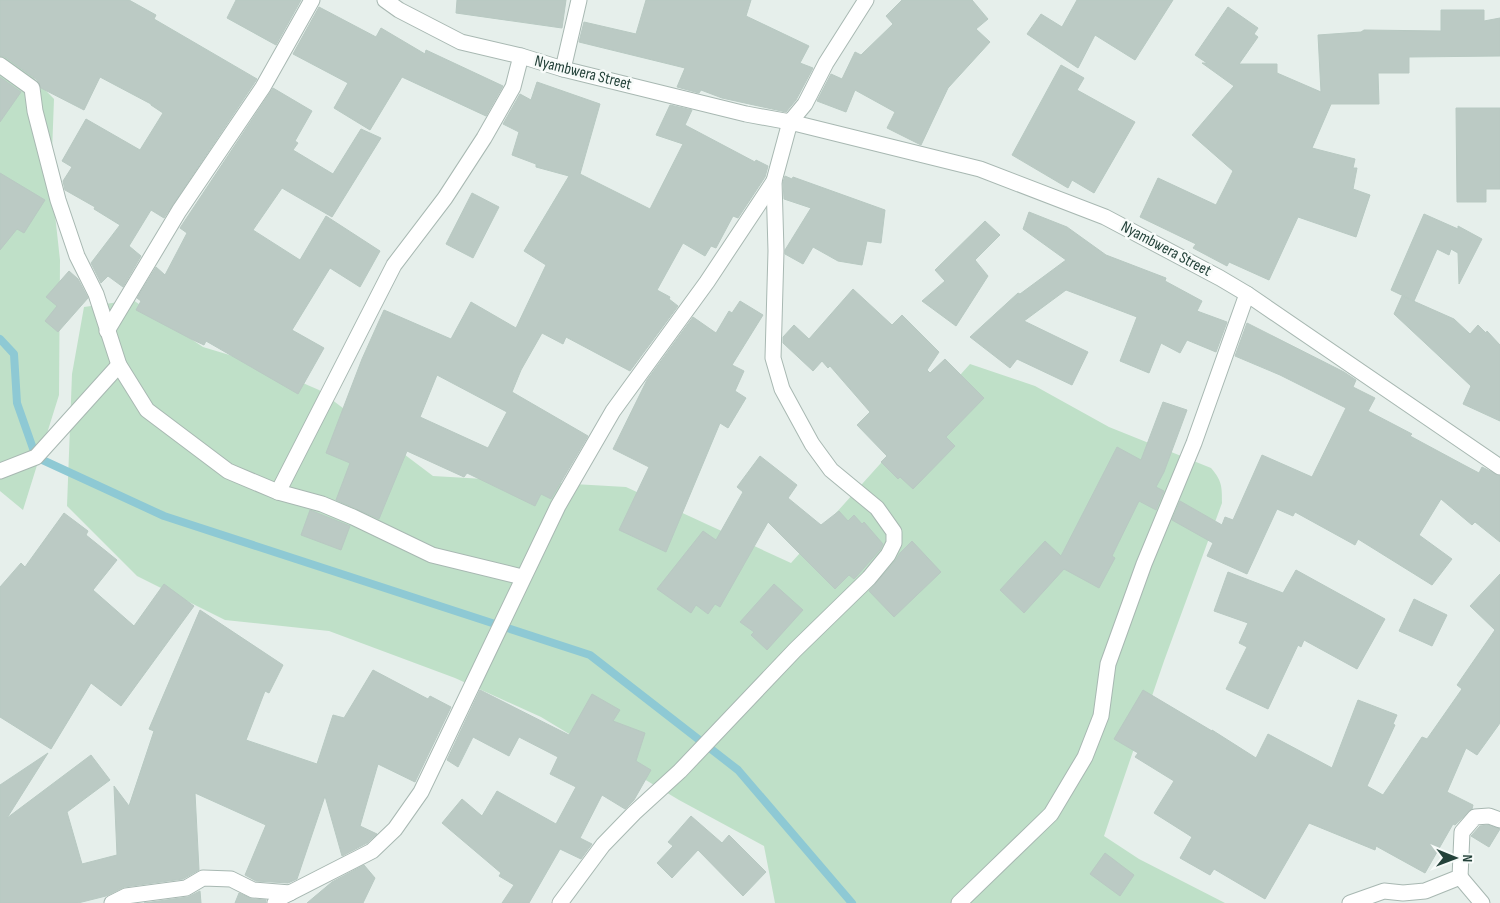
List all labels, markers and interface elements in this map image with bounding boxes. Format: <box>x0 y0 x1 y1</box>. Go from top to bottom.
street label: Nyambwera Street <box>533 52 634 94</box>
street label: Nyambwera Street <box>1118 217 1214 281</box>
north arrow <box>1430 833 1480 883</box>
text: N <box>1459 854 1476 862</box>

